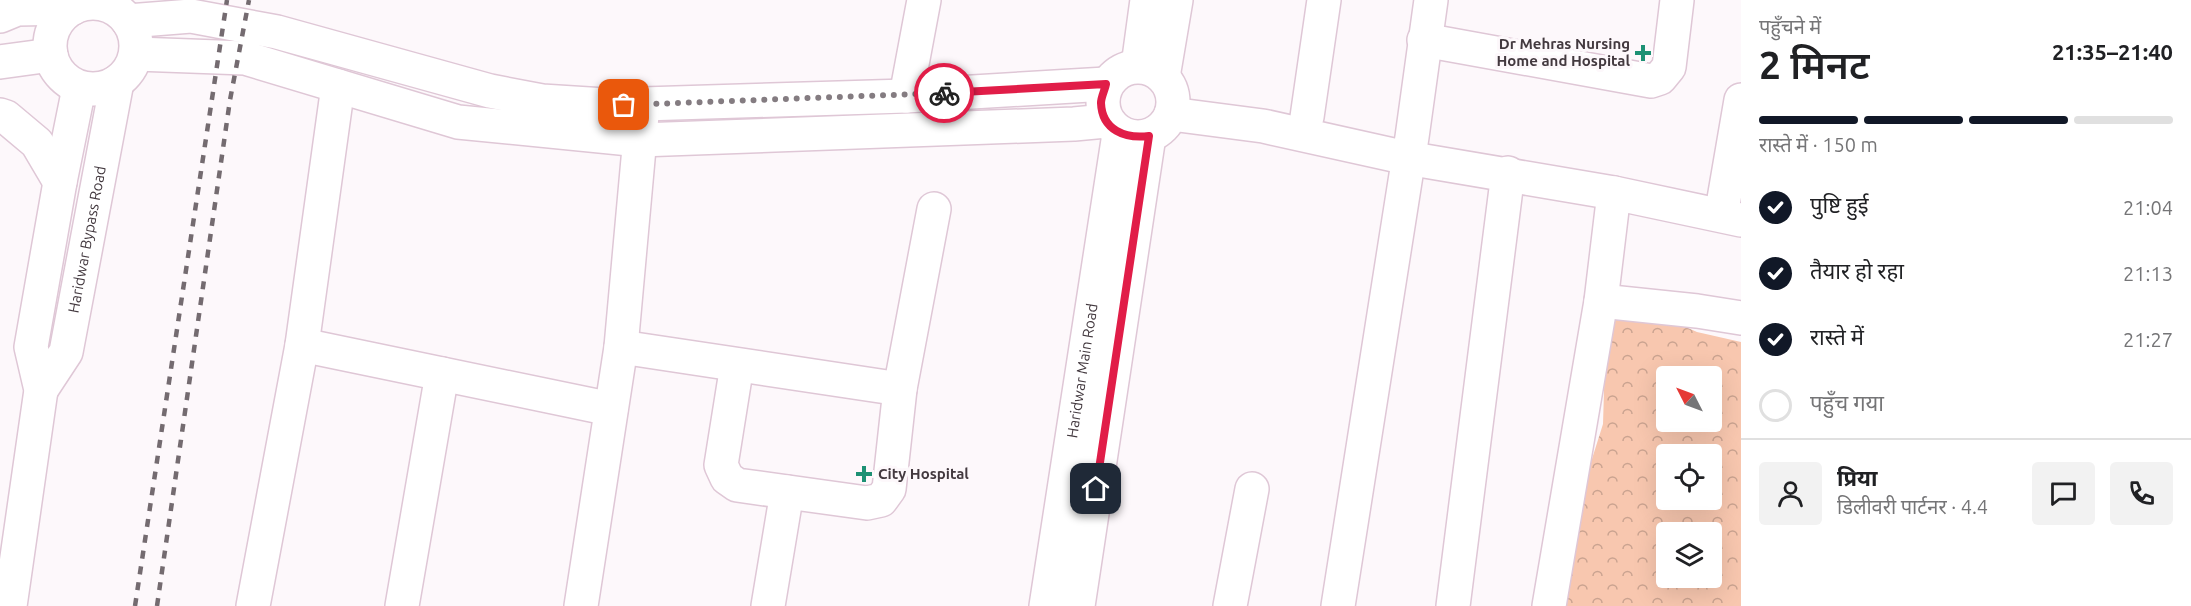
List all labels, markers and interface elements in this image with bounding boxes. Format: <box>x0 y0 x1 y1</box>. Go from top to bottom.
text: पहुँचने में <box>1759 15 1821 38</box>
place label: Dr Mehras Nursing Home and Hospital <box>1496 35 1630 69</box>
text: 21:35–21:40 <box>2052 39 2173 64</box>
text: 2 मिनट <box>1759 43 1869 86</box>
marker: Dr Mehras Nursing Home and Hospital <box>1634 44 1652 62</box>
courier <box>914 63 974 123</box>
icon: bike <box>928 77 961 110</box>
pin <box>598 79 649 130</box>
icon: bag <box>607 88 640 121</box>
text: रास्ते में · 150 m <box>1759 133 1878 156</box>
street label: Haridwar Bypass Road <box>65 165 109 314</box>
icon: check <box>1759 191 1792 224</box>
text: पुष्टि हुई <box>1810 192 1869 217</box>
text: 21:04 <box>2123 196 2173 219</box>
icon: check <box>1759 257 1792 290</box>
text: तैयार हो रहा <box>1810 258 1904 283</box>
text: 21:13 <box>2123 262 2173 285</box>
street label: Haridwar Main Road <box>1063 302 1101 439</box>
icon: check <box>1759 323 1792 356</box>
text: रास्ते में <box>1810 324 1864 349</box>
text: 21:27 <box>2123 328 2173 351</box>
north arrow <box>1656 366 1722 432</box>
map controls <box>1656 366 1722 588</box>
text: पहुँच गया <box>1810 390 1884 415</box>
button: locate <box>1656 444 1722 510</box>
button: person <box>1759 462 1822 525</box>
button: chat <box>2032 462 2095 525</box>
button: phone <box>2110 462 2173 525</box>
pin <box>1070 463 1121 514</box>
marker: City Hospital <box>855 465 873 483</box>
place label: City Hospital <box>878 465 969 482</box>
text: प्रिया <box>1837 465 1877 490</box>
icon: home <box>1079 472 1112 505</box>
text: डिलीवरी पार्टनर · 4.4 <box>1837 495 1988 518</box>
button: layers <box>1656 522 1722 588</box>

